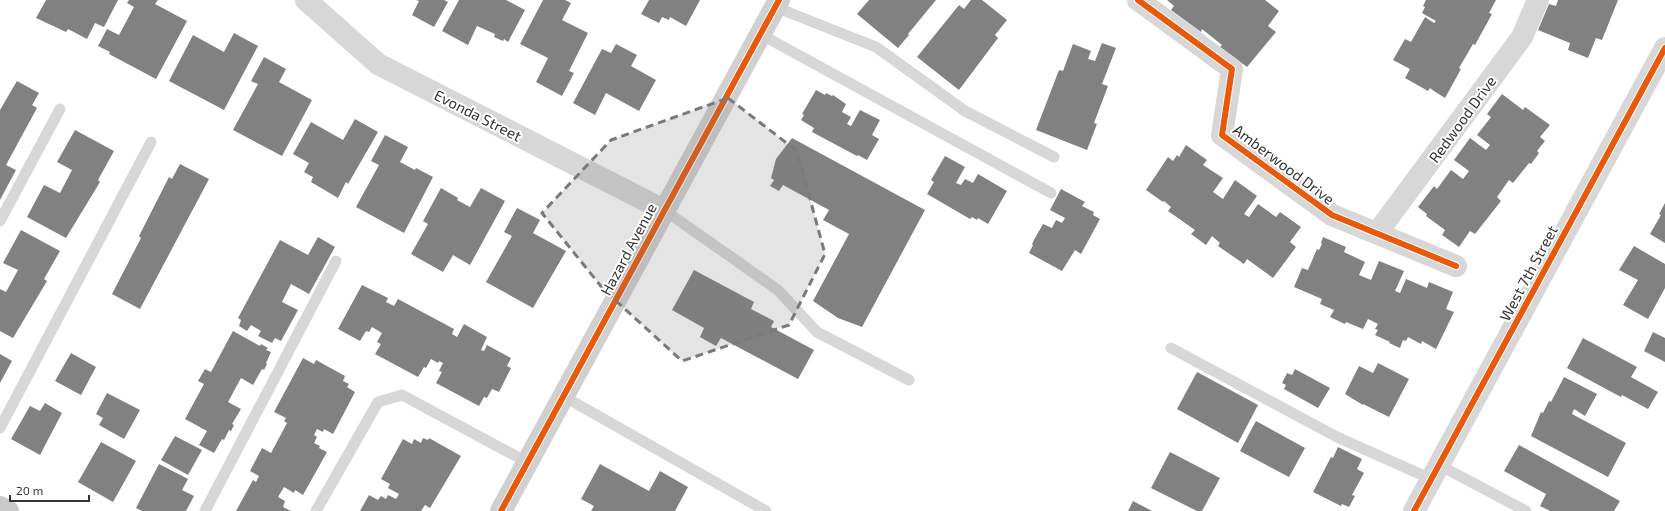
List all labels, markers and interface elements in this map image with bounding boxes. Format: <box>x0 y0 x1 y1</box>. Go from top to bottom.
street label: Redwood Drive <box>1425 72 1499 166</box>
street label: Evonda Street <box>431 85 525 145</box>
street label: Amberwood Drive <box>1230 120 1338 208</box>
street label: Hazard Avenue <box>596 200 660 298</box>
street label: West 7th Street <box>1495 222 1561 324</box>
scale bar <box>10 477 89 503</box>
text: 20 m <box>16 483 43 497</box>

